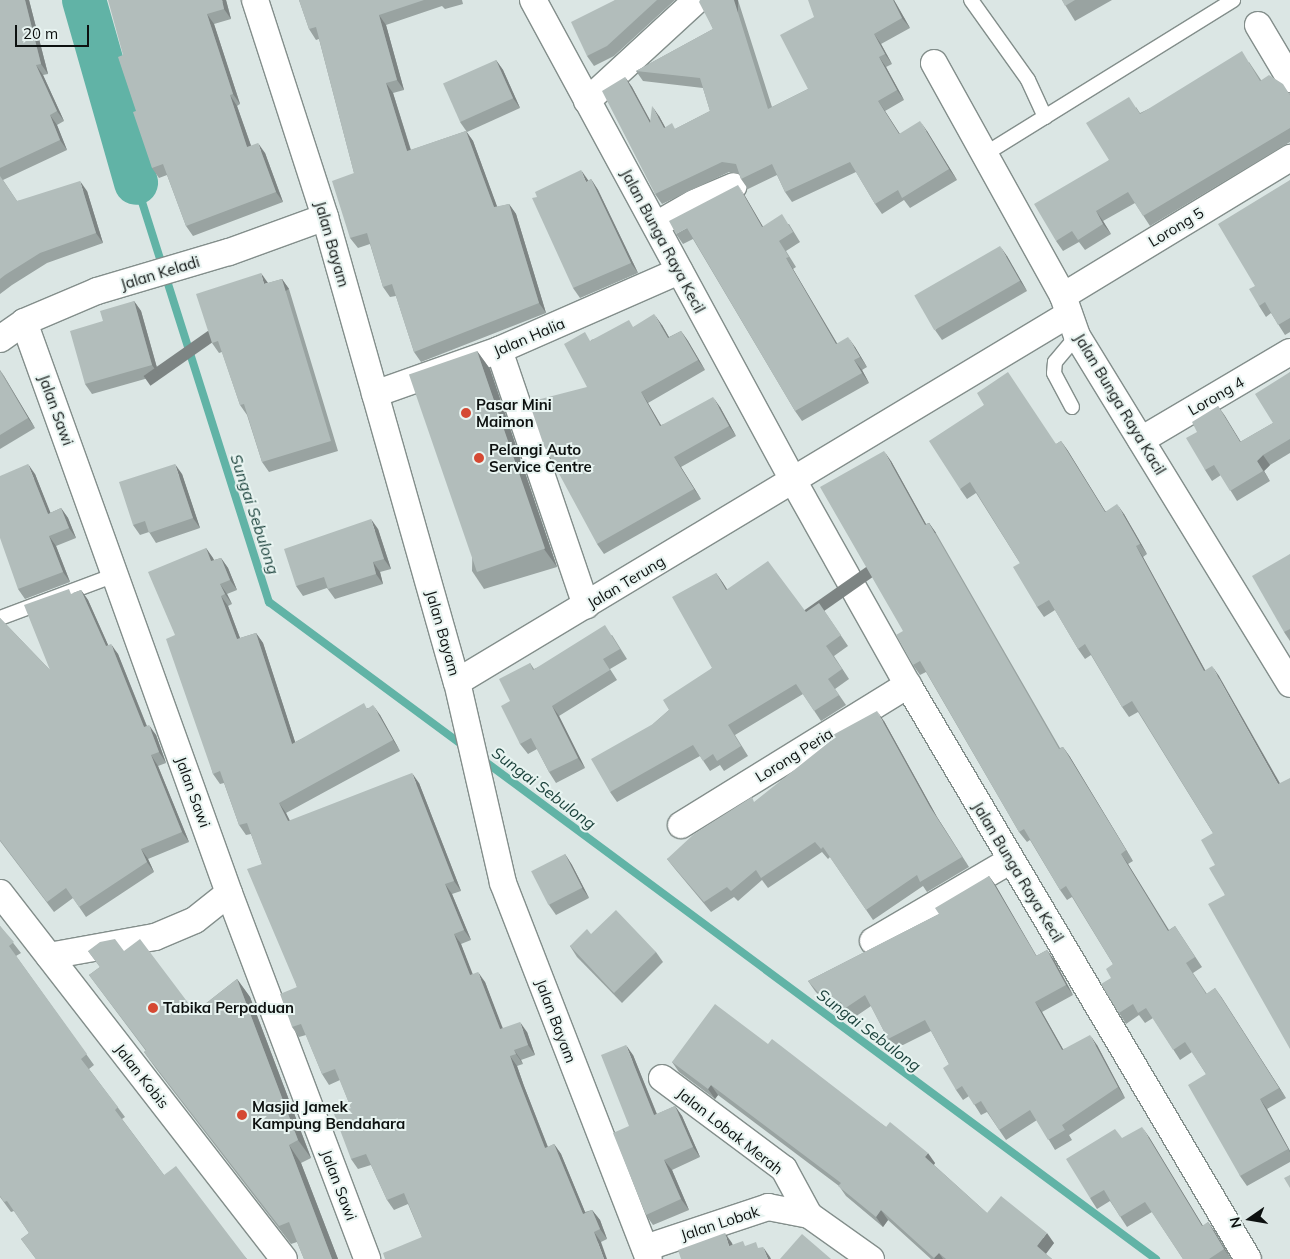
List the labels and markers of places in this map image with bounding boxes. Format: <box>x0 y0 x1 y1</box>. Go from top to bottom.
place label: Pasar Mini Maimon <box>476 395 552 430</box>
marker: Pasar Mini Maimon <box>460 407 472 419</box>
place label: Pelangi Auto Service Centre <box>489 440 592 475</box>
marker: Pelangi Auto Service Centre <box>473 452 485 464</box>
place label: Tabika Perpaduan <box>163 999 294 1017</box>
marker: Tabika Perpaduan <box>147 1002 159 1014</box>
place label: Masjid Jamek Kampung Bendahara <box>252 1097 405 1132</box>
marker: Masjid Jamek Kampung Bendahara <box>236 1109 248 1121</box>

